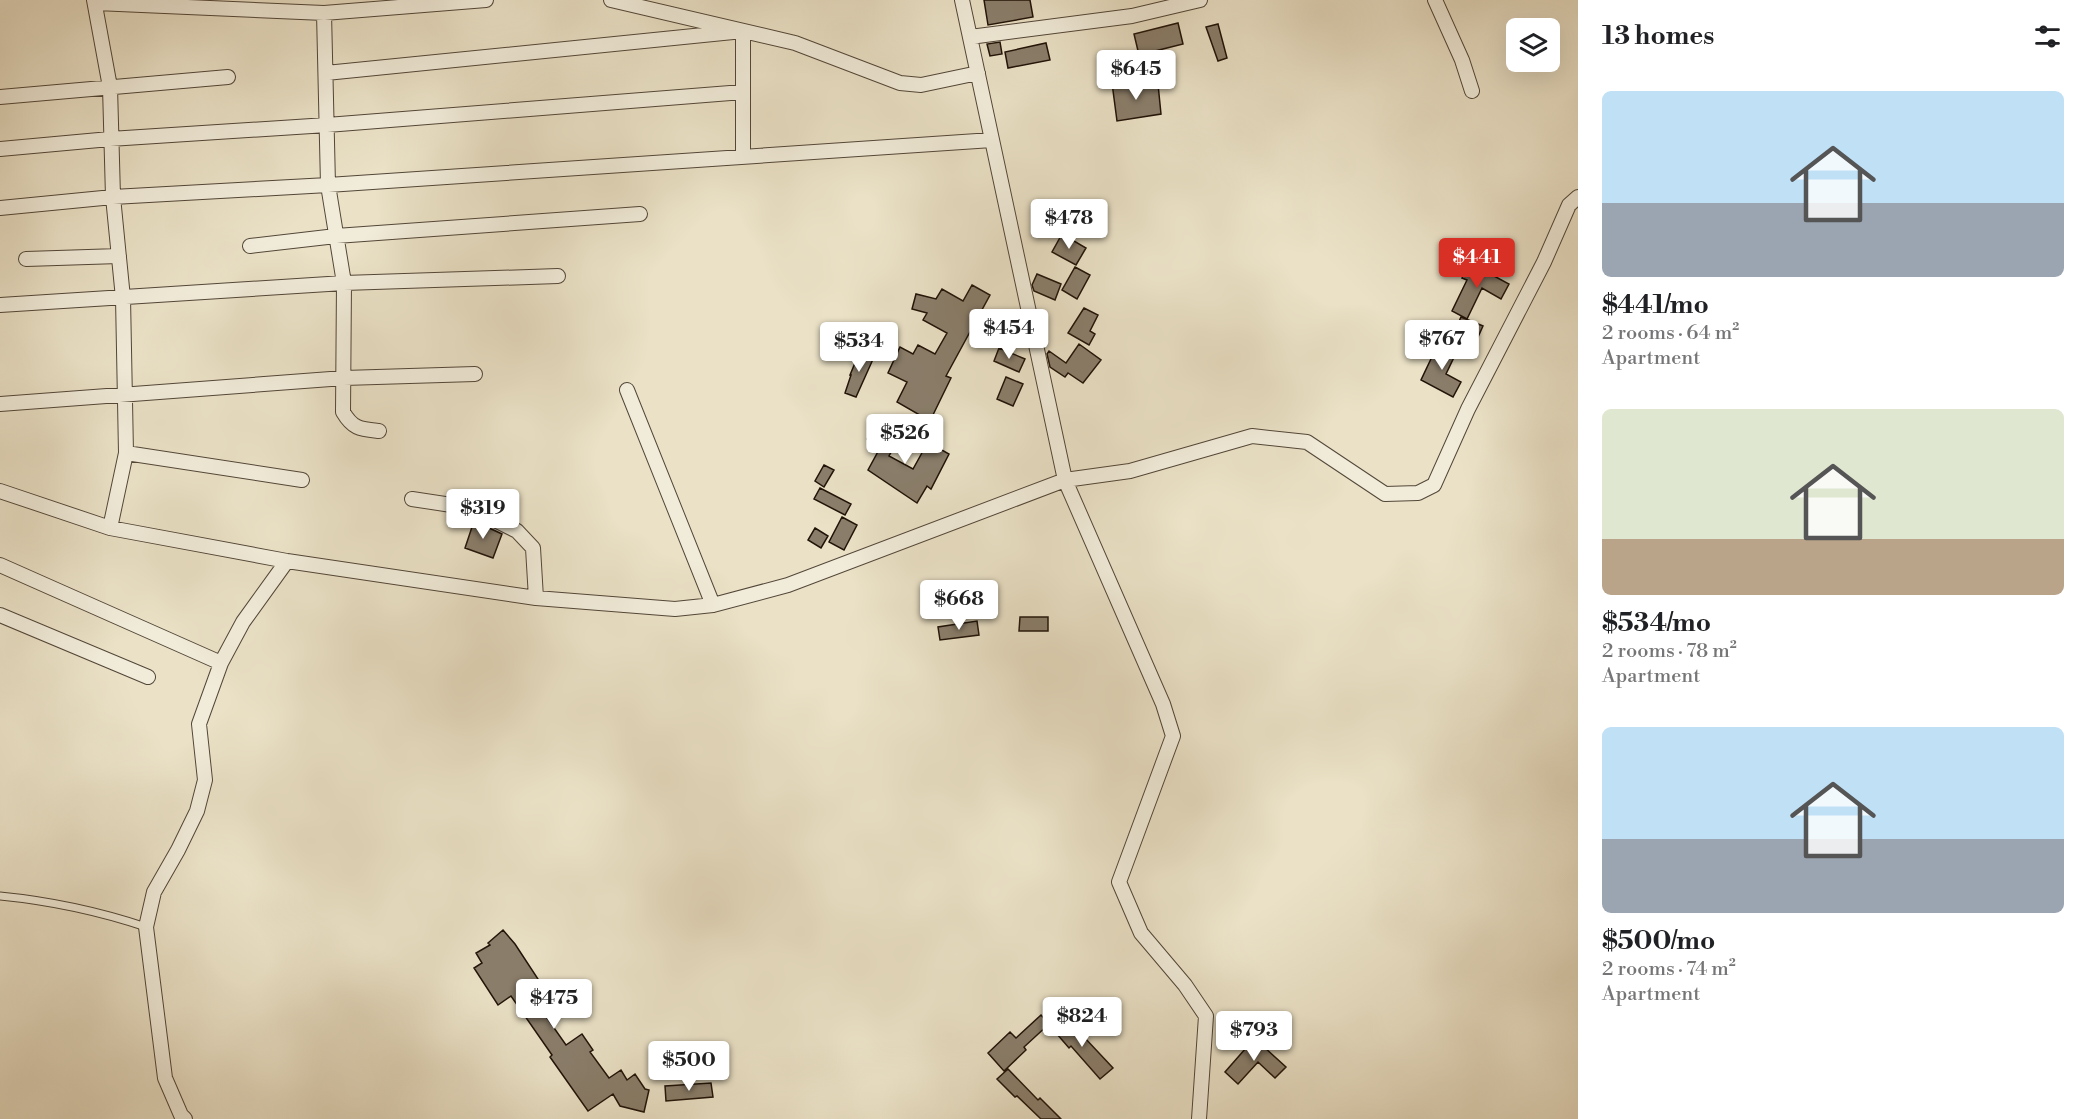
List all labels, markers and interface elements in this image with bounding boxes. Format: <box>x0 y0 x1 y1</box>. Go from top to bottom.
map controls <box>1506 18 1560 72</box>
button: layers <box>1506 18 1560 72</box>
text: 13 homes <box>1602 20 1714 52</box>
icon: filters <box>2031 20 2064 53</box>
pin: $645 <box>1100 50 1172 101</box>
text: $645 <box>1111 57 1161 82</box>
icon: home <box>1779 130 1887 238</box>
pin: $478 <box>1033 199 1105 250</box>
text: $478 <box>1045 206 1093 231</box>
pin: $441 <box>1441 238 1513 289</box>
text: $441 <box>1453 245 1501 270</box>
text: $441/mo <box>1602 289 1709 321</box>
pin: $454 <box>973 309 1045 360</box>
text: $454 <box>983 316 1035 341</box>
pin: $767 <box>1406 320 1478 371</box>
text: 2 rooms · 64 m² <box>1602 321 1739 346</box>
pin: $534 <box>823 322 895 373</box>
text: $767 <box>1419 327 1465 352</box>
text: $534 <box>834 329 884 354</box>
text: Apartment <box>1602 346 1700 371</box>
pin: $526 <box>869 414 941 465</box>
text: $526 <box>880 421 930 446</box>
icon: home <box>1779 448 1887 556</box>
pin: $319 <box>447 489 519 540</box>
text: $319 <box>460 496 506 521</box>
pin: $668 <box>923 580 995 631</box>
text: $668 <box>934 587 984 612</box>
text: $534/mo <box>1602 607 1711 639</box>
text: 2 rooms · 78 m² <box>1602 639 1737 664</box>
text: Apartment <box>1602 664 1700 689</box>
icon: home <box>1779 766 1887 874</box>
text: $500/mo <box>1602 925 1715 957</box>
text: 2 rooms · 74 m² <box>1602 957 1736 982</box>
pin: $475 <box>518 979 590 1030</box>
text: Apartment <box>1602 982 1700 1007</box>
text: $475 <box>530 986 578 1011</box>
pin: $824 <box>1046 997 1118 1048</box>
text: $824 <box>1057 1004 1107 1029</box>
pin: $793 <box>1218 1011 1290 1062</box>
text: $793 <box>1230 1018 1278 1043</box>
pin: $500 <box>653 1041 725 1092</box>
text: $500 <box>662 1048 716 1073</box>

